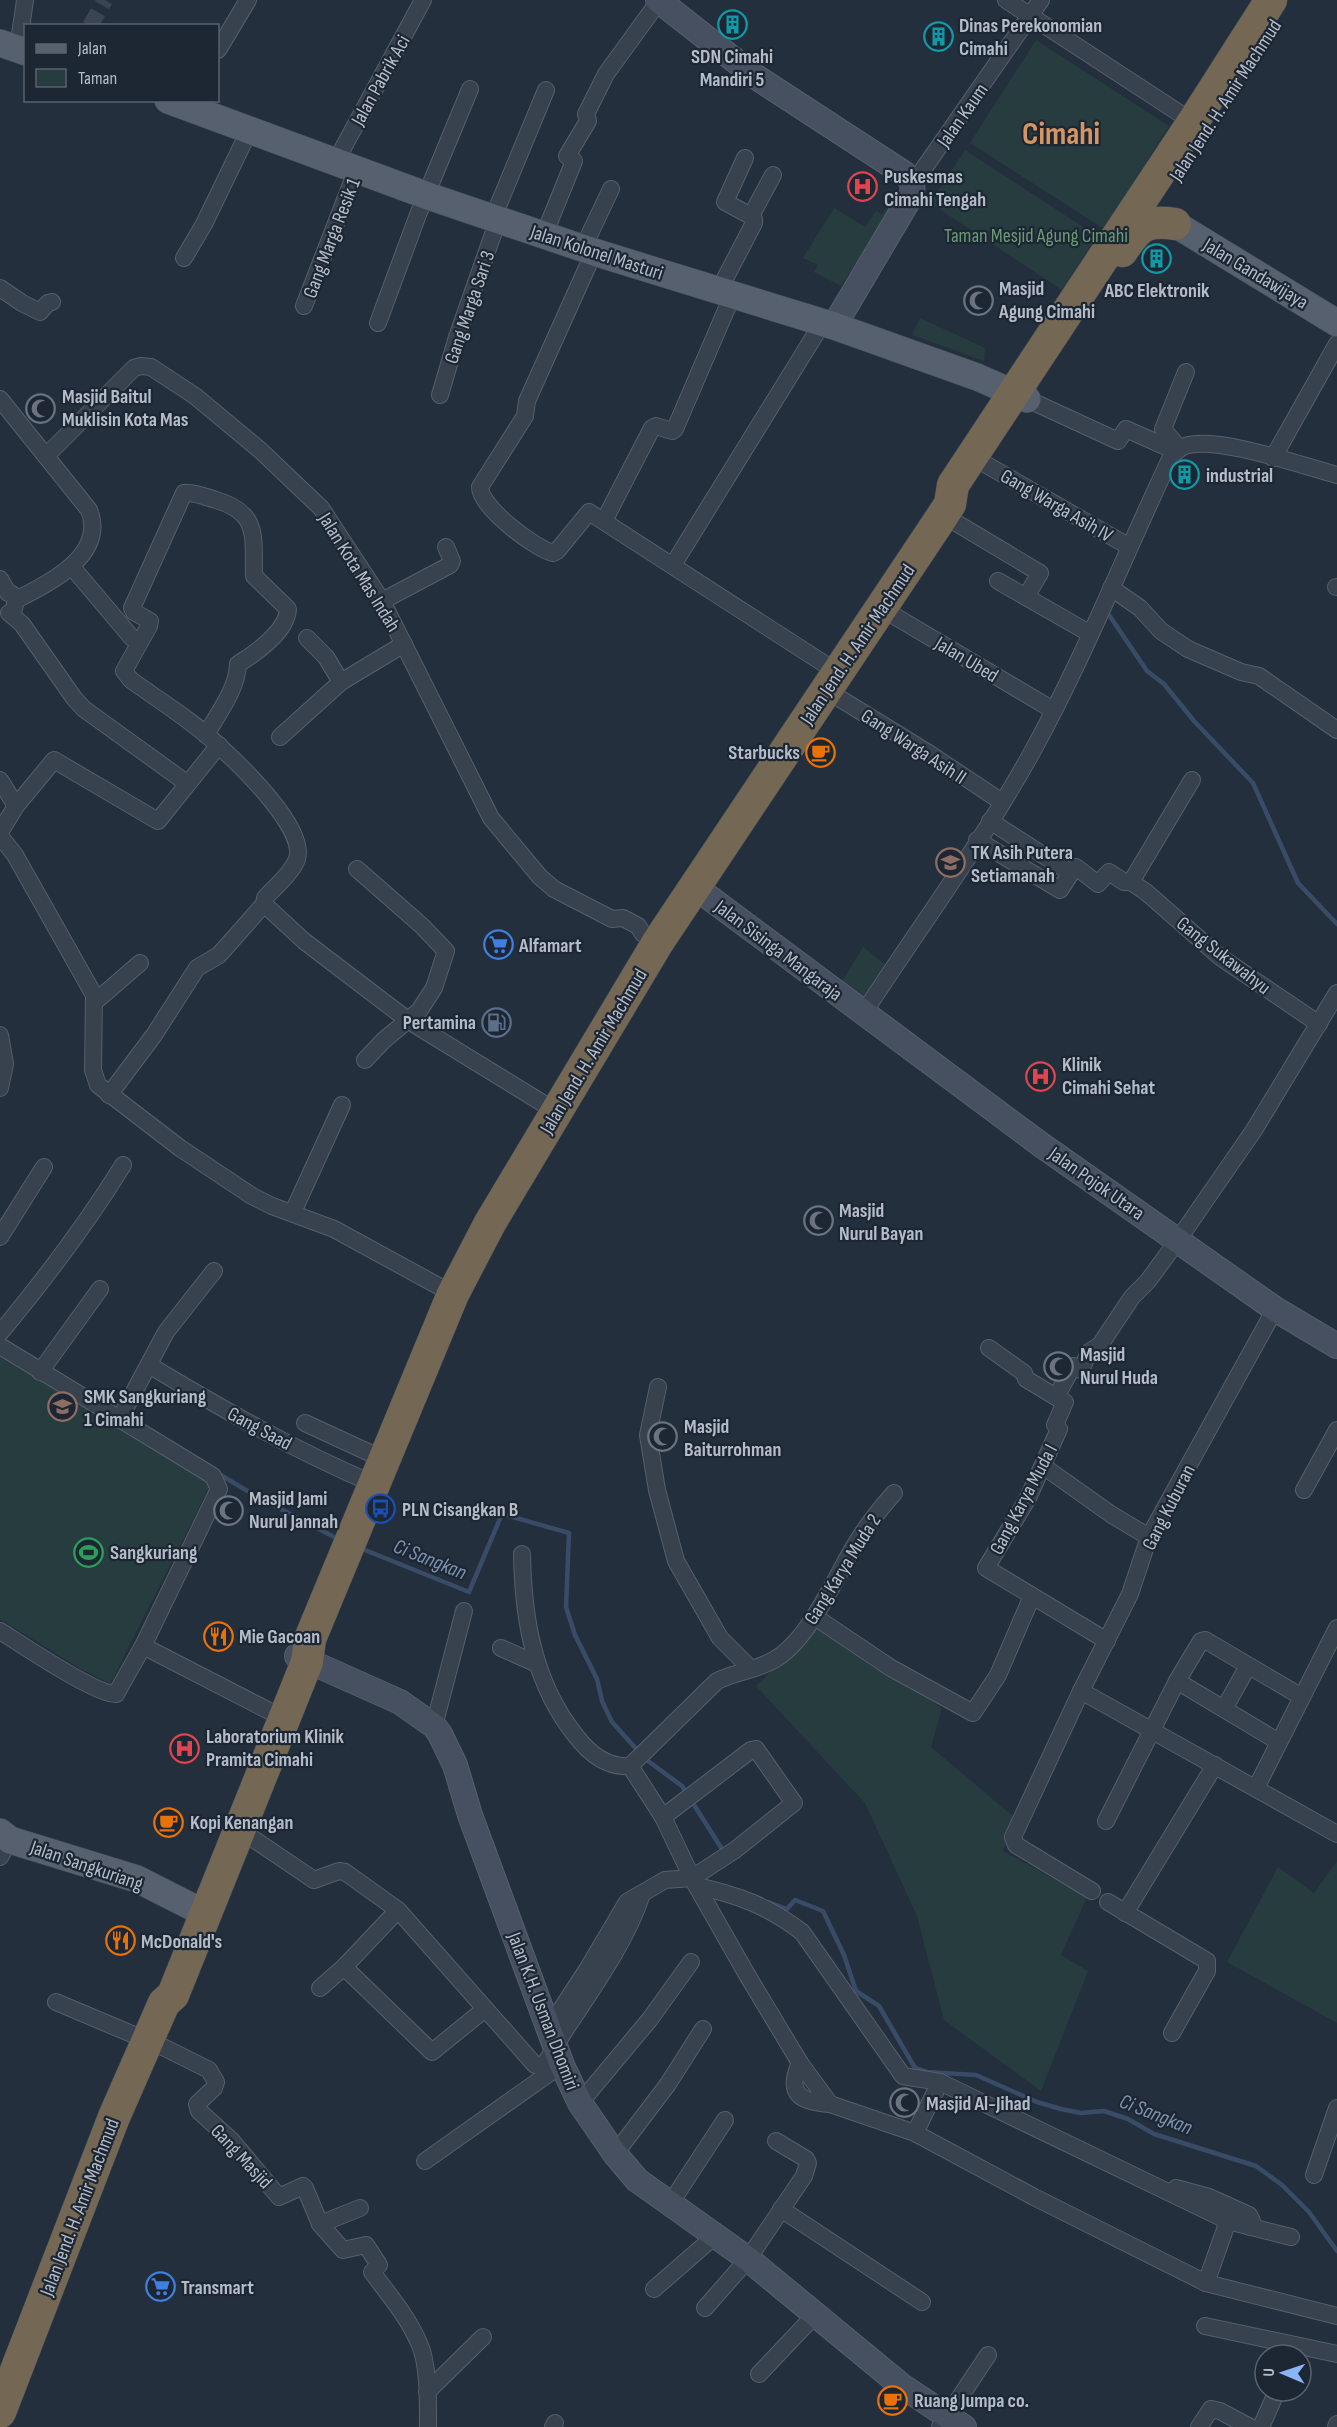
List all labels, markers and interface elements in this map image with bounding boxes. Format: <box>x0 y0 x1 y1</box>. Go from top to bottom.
building icon: SDN Cimahi Mandiri 5 <box>716 9 748 41</box>
place label: Dinas Perekonomian Cimahi <box>959 14 1102 61</box>
street label: Jalan Jend. H. Amir Machmud <box>1164 15 1287 187</box>
building icon: Dinas Perekonomian Cimahi <box>922 20 954 52</box>
legend <box>24 24 219 102</box>
street label: Jalan Pabrik Aci <box>346 31 416 131</box>
text: Jalan <box>77 38 107 59</box>
place label: SDN Cimahi Mandiri 5 <box>691 45 773 92</box>
text: Taman <box>78 68 117 89</box>
street label: Jalan Kaum <box>932 79 994 153</box>
district label: Cimahi <box>1022 115 1100 154</box>
place label: Puskesmas Cimahi Tengah <box>884 165 986 212</box>
hospital icon: Puskesmas Cimahi Tengah <box>847 171 879 203</box>
street label: Gang Marga Resik 1 <box>298 175 366 302</box>
street label: Jalan Kolonel Masturi <box>526 220 666 286</box>
park label: Taman Mesjid Agung Cimahi <box>944 224 1128 248</box>
street label: Jalan Gandawijaya <box>1198 233 1312 315</box>
building icon: ABC Elektronik <box>1141 243 1173 275</box>
street label: Gang Marga Sari 3 <box>439 248 500 367</box>
place label: Masjid Agung Cimahi <box>998 277 1095 324</box>
place label: ABC Elektronik <box>1104 279 1210 303</box>
mosque icon: Masjid Agung Cimahi <box>962 284 994 316</box>
place label: Masjid Baitul Muklisin Kota Mas <box>62 385 189 432</box>
mosque icon: Masjid Baitul Muklisin Kota Mas <box>25 392 57 424</box>
building icon: industrial <box>1169 459 1201 491</box>
street label: Gang Warga Asih IV <box>996 464 1117 548</box>
place label: industrial <box>1206 464 1273 488</box>
street label: Jalan Kota Mas Indah <box>312 508 405 637</box>
street label: Jalan Jend. H. Amir Machmud <box>795 560 920 730</box>
street label: Jalan Ubed <box>930 631 1002 688</box>
street label: Gang Warga Asih II <box>856 704 971 790</box>
cafe icon: Starbucks <box>805 736 837 768</box>
place label: Starbucks <box>728 741 800 765</box>
place label: TK Asih Putera Setiamanah <box>971 841 1073 888</box>
school or university icon: TK Asih Putera Setiamanah <box>934 847 966 879</box>
street label: Jalan Sisinga Mangaraja <box>709 894 847 1007</box>
street label: Gang Sukawahyu <box>1172 912 1275 1000</box>
supermarket icon: Alfamart <box>482 929 514 961</box>
place label: Alfamart <box>518 934 582 958</box>
street label: Jalan Jend. H. Amir Machmud <box>535 965 653 1139</box>
fuel station icon: Pertamina <box>481 1006 513 1038</box>
place label: Pertamina <box>403 1011 476 1035</box>
place label: Klinik Cimahi Sehat <box>1062 1053 1155 1100</box>
hospital icon: Klinik Cimahi Sehat <box>1025 1060 1057 1092</box>
street label: Jalan Pojok Utara <box>1043 1142 1149 1226</box>
place label: Masjid Nurul Bayan <box>839 1199 923 1246</box>
mosque icon: Masjid Nurul Bayan <box>802 1205 834 1237</box>
place label: Masjid Nurul Huda <box>1080 1343 1158 1390</box>
mosque icon: Masjid Nurul Huda <box>1043 1350 1075 1382</box>
place label: SMK Sangkuriang 1 Cimahi <box>84 1385 207 1432</box>
school or university icon: SMK Sangkuriang 1 Cimahi <box>47 1391 79 1423</box>
street label: Gang Saad <box>223 1402 296 1456</box>
place label: Masjid Baiturrohman <box>684 1415 781 1462</box>
mosque icon: Masjid Baiturrohman <box>647 1421 679 1453</box>
street label: Gang Karya Muda I <box>985 1440 1063 1559</box>
street label: Gang Kuburan <box>1137 1461 1201 1554</box>
place label: Masjid Jami Nurul Jannah <box>249 1487 338 1534</box>
bus stop icon: PLN Cisangkan B <box>365 1493 397 1525</box>
mosque icon: Masjid Jami Nurul Jannah <box>212 1494 244 1526</box>
place label: PLN Cisangkan B <box>402 1498 518 1522</box>
street label: Gang Karya Muda 2 <box>799 1510 886 1629</box>
water label: Ci Sangkan <box>390 1534 470 1585</box>
sports icon: Sangkuriang <box>73 1536 105 1568</box>
place label: Sangkuriang <box>110 1541 198 1565</box>
restaurant icon: Mie Gacoan <box>202 1620 234 1652</box>
place label: Mie Gacoan <box>239 1625 320 1649</box>
place label: Laboratorium Klinik Pramita Cimahi <box>206 1725 344 1772</box>
hospital icon: Laboratorium Klinik Pramita Cimahi <box>169 1732 201 1764</box>
cafe icon: Kopi Kenangan <box>153 1806 185 1838</box>
place label: Kopi Kenangan <box>190 1811 293 1835</box>
street label: Jalan Sangkuriang <box>26 1835 146 1896</box>
restaurant icon: McDonald's <box>104 1925 136 1957</box>
street label: Jalan K.H. Usman Dhomiri <box>502 1928 584 2094</box>
place label: McDonald's <box>141 1930 223 1954</box>
mosque icon: Masjid Al-Jihad <box>889 2087 921 2119</box>
water label: Ci Sangkan <box>1116 2089 1196 2140</box>
place label: Masjid Al-Jihad <box>926 2092 1031 2116</box>
street label: Jalan Jend. H. Amir Machmud <box>35 2115 125 2300</box>
street label: Gang Masjid <box>205 2119 277 2194</box>
supermarket icon: Transmart <box>144 2271 176 2303</box>
place label: Transmart <box>181 2276 254 2300</box>
north arrow <box>1253 2343 1313 2403</box>
text: U <box>1260 2368 1279 2377</box>
cafe icon: Ruang Jumpa co. <box>877 2384 909 2416</box>
place label: Ruang Jumpa co. <box>914 2389 1029 2413</box>

